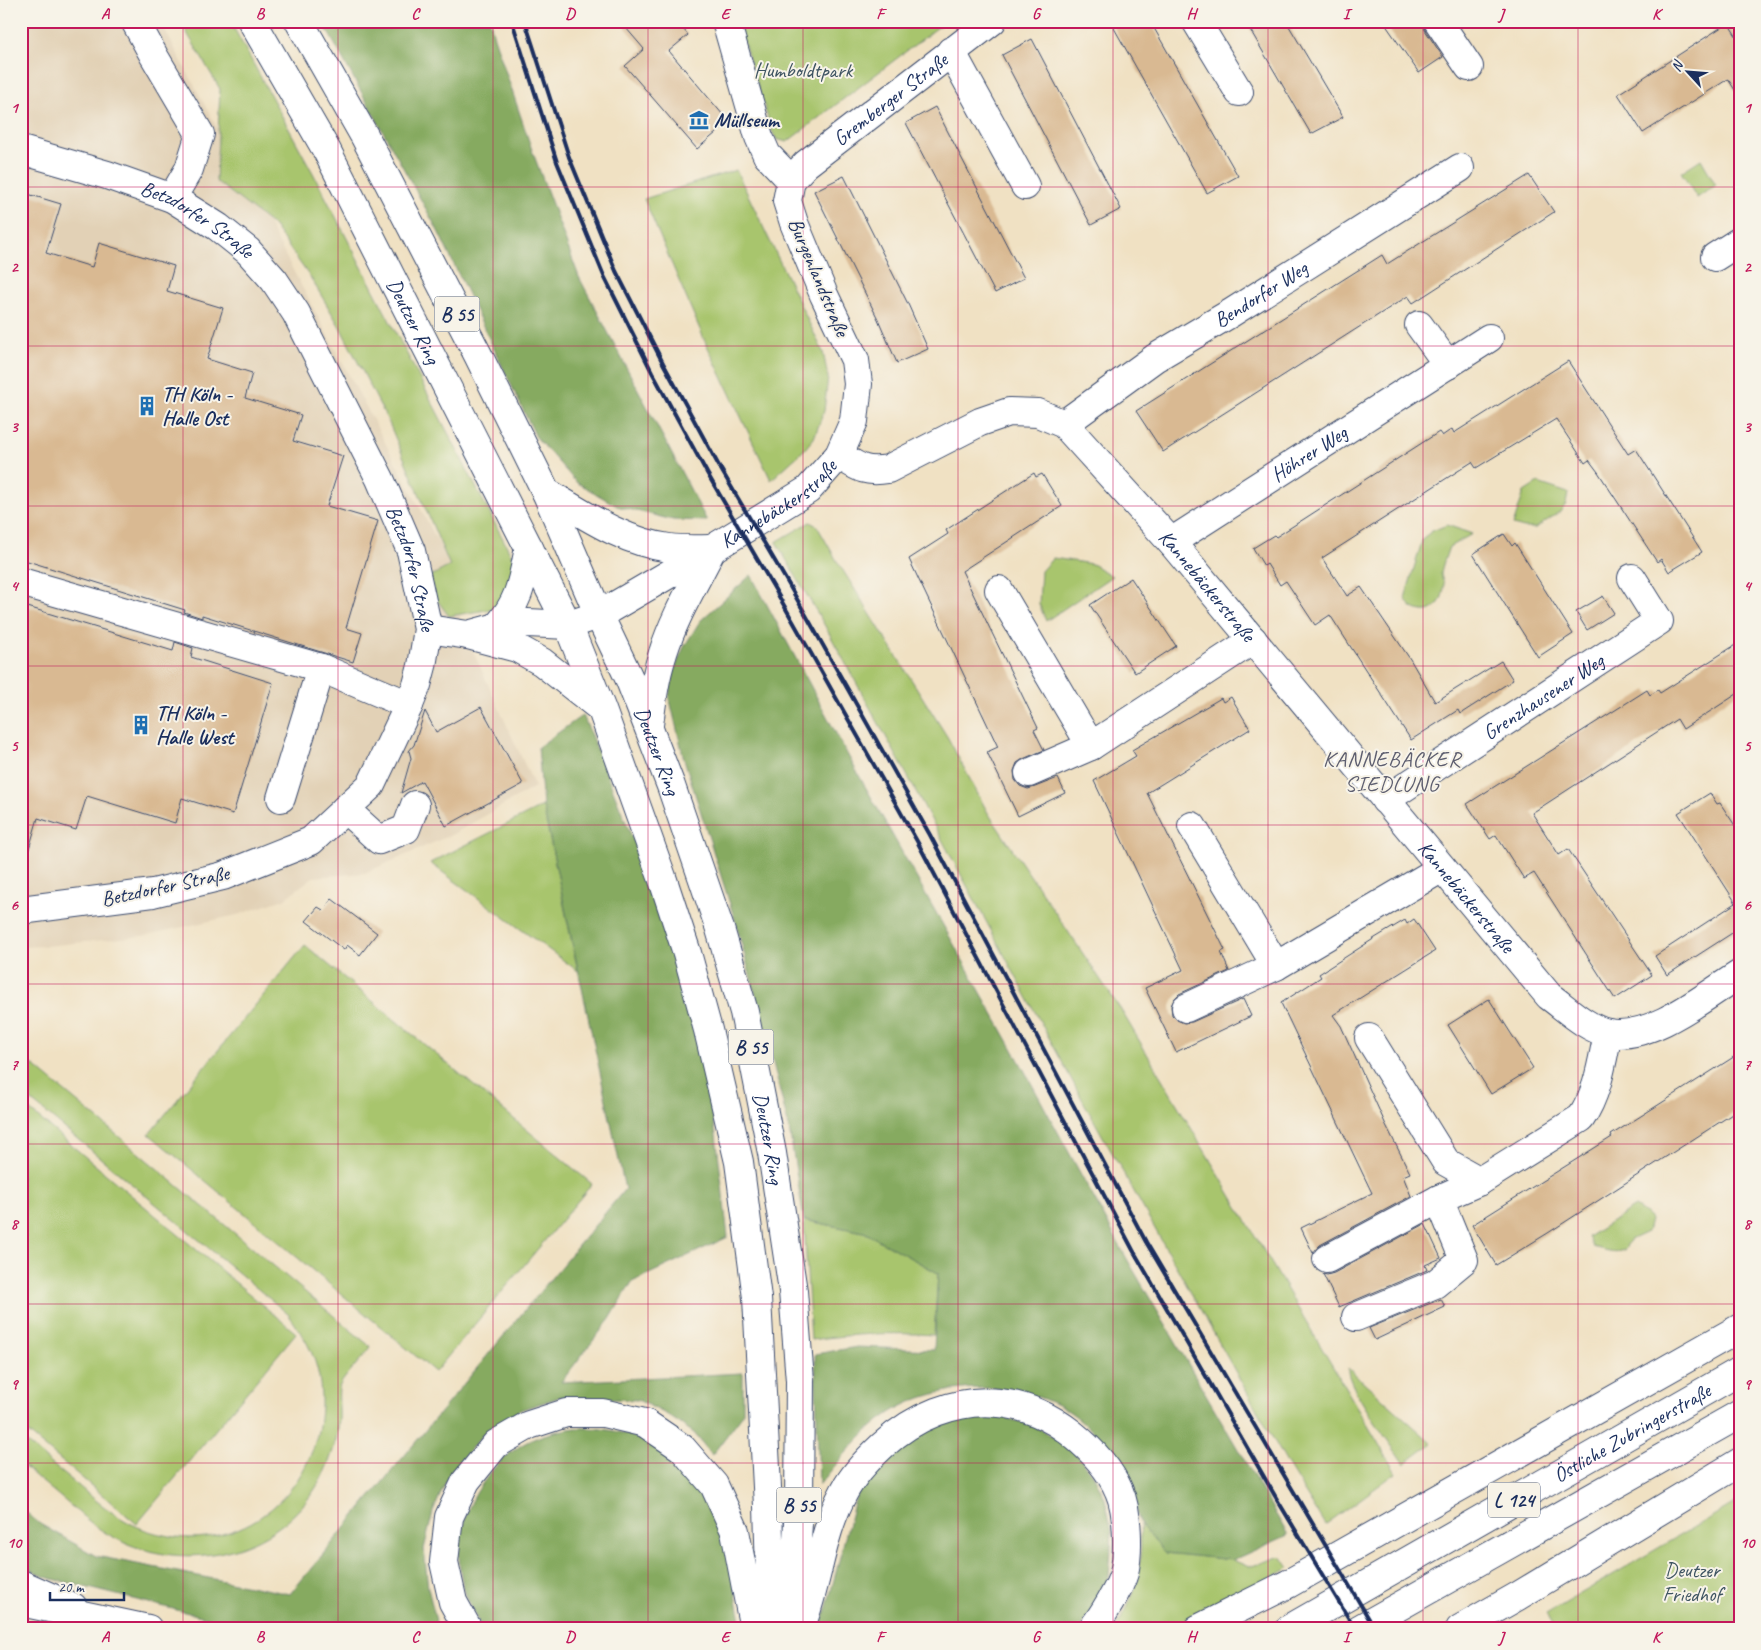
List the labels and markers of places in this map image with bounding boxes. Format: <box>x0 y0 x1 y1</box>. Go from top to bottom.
place label: Müllseum <box>714 107 781 133</box>
museum icon: Müllseum <box>688 109 710 131</box>
place label: TH Köln - Halle Ost <box>162 381 233 431</box>
building icon: TH Köln - Halle Ost <box>136 395 158 417</box>
place label: TH Köln - Halle West <box>156 700 235 750</box>
building icon: TH Köln - Halle West <box>130 714 152 736</box>

